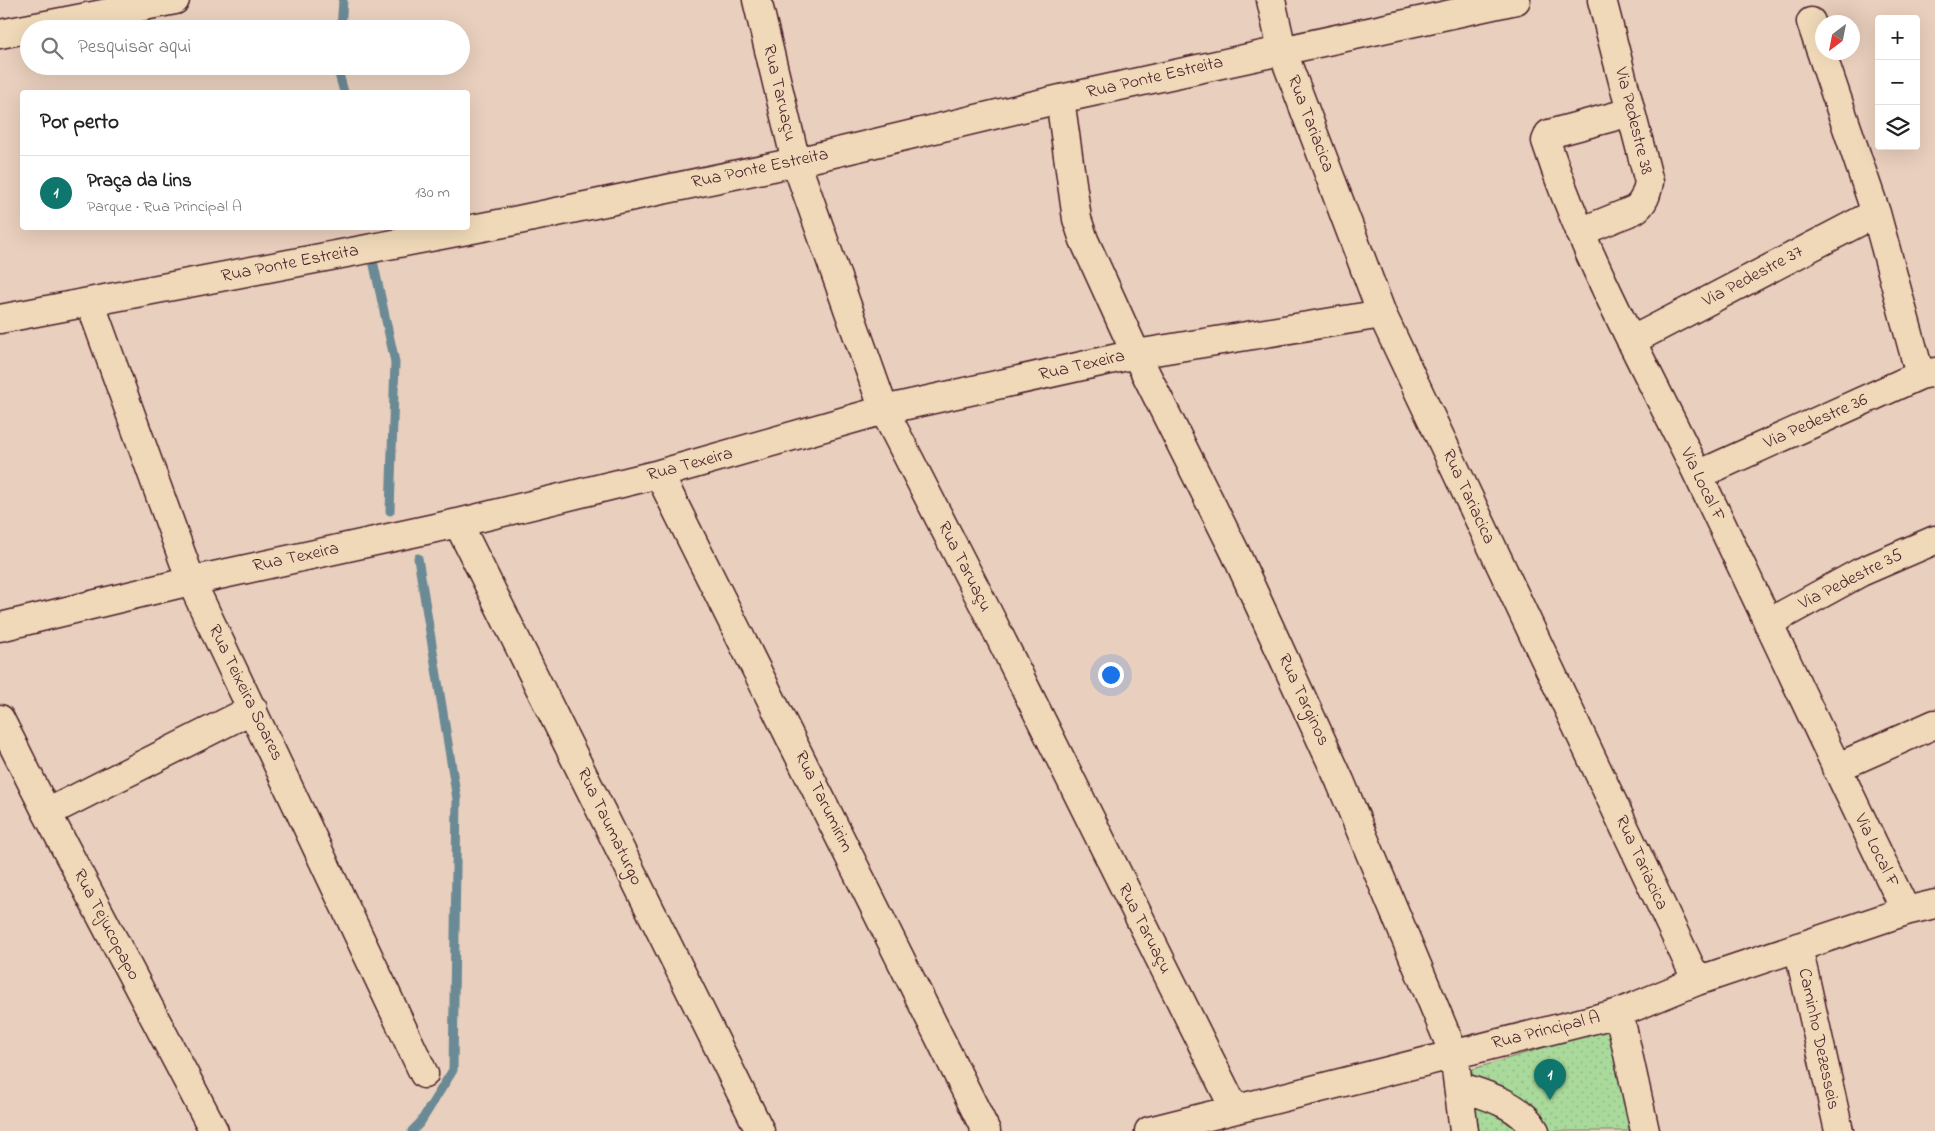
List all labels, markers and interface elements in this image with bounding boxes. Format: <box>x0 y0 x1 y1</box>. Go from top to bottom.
north arrow <box>1815 15 1860 60</box>
map controls <box>1875 15 1920 150</box>
button: + <box>1875 15 1920 60</box>
search box <box>20 20 470 75</box>
icon: search <box>38 34 66 62</box>
text: Pesquisar aqui <box>78 34 191 61</box>
street label: Rua Taruaçu <box>755 42 803 144</box>
street label: Rua Ponte Estreita <box>1084 50 1226 106</box>
button: − <box>1875 60 1920 105</box>
street label: Via Pedestre 38 <box>1607 64 1659 178</box>
street label: Rua Tariacica <box>1280 72 1340 176</box>
button: layers <box>1875 105 1920 150</box>
text: Por perto <box>40 108 119 138</box>
street label: Rua Ponte Estreita <box>689 142 831 196</box>
text: Praça da Lins <box>87 168 192 195</box>
text: 1 <box>53 181 59 205</box>
text: 130 m <box>415 181 450 205</box>
text: Parque · Rua Principal A <box>87 195 242 219</box>
street label: Rua Ponte Estreita <box>219 238 361 290</box>
street label: Via Pedestre 37 <box>1697 239 1808 315</box>
street label: Rua Texeira <box>1036 343 1128 389</box>
street label: Via Pedestre 36 <box>1759 387 1872 457</box>
street label: Rua Texeira <box>644 441 736 489</box>
street label: Via Local F <box>1672 443 1731 527</box>
street label: Rua Tariacica <box>1435 445 1501 549</box>
street label: Rua Taruaçu <box>930 517 998 617</box>
street label: Rua Texeira <box>251 536 341 580</box>
street label: Via Pedestre 35 <box>1794 543 1907 618</box>
street label: Rua Teixeira Soares <box>201 620 289 766</box>
street label: Rua Targinos <box>1269 650 1336 751</box>
your location <box>1098 662 1124 688</box>
street label: Rua Tarumirim <box>787 747 859 857</box>
street label: Rua Taumaturgo <box>568 764 649 891</box>
street label: Via Local F <box>1846 809 1905 893</box>
street label: Rua Tariacica <box>1608 811 1674 915</box>
street label: Rua Tejucopapo <box>66 865 146 985</box>
street label: Rua Taruaçu <box>1110 879 1178 979</box>
street label: Caminho Dezesseis <box>1790 966 1846 1112</box>
street label: Rua Principal A <box>1489 1005 1603 1057</box>
pin: 1 <box>1534 1059 1566 1100</box>

